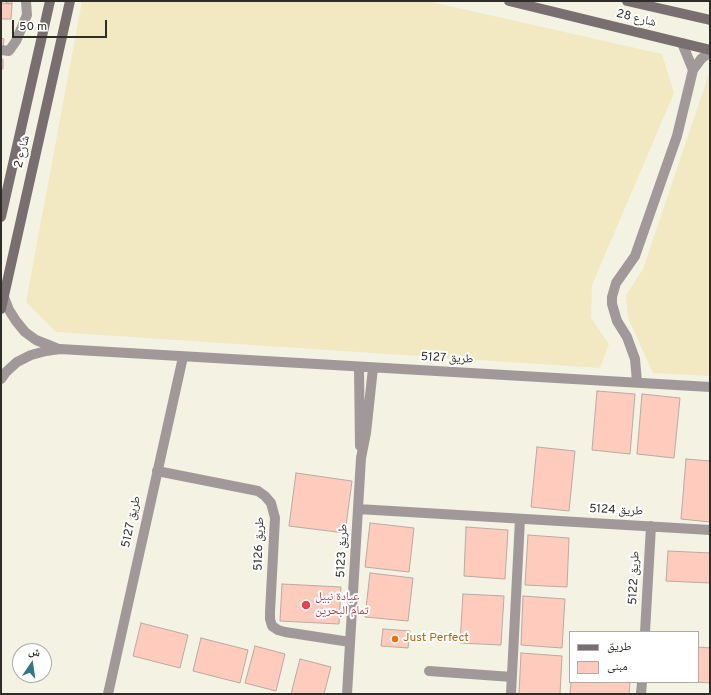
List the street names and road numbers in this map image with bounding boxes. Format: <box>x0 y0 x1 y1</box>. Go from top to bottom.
street label: شارع 28 <box>615 7 657 31</box>
street label: شارع 2 <box>12 134 34 170</box>
street label: طريق 5127 <box>420 350 474 368</box>
street label: طريق 5127 <box>119 495 145 549</box>
street label: طريق 5124 <box>589 502 643 520</box>
street label: طريق 5126 <box>252 517 268 571</box>
street label: طريق 5123 <box>334 524 352 578</box>
street label: طريق 5122 <box>626 551 644 605</box>

